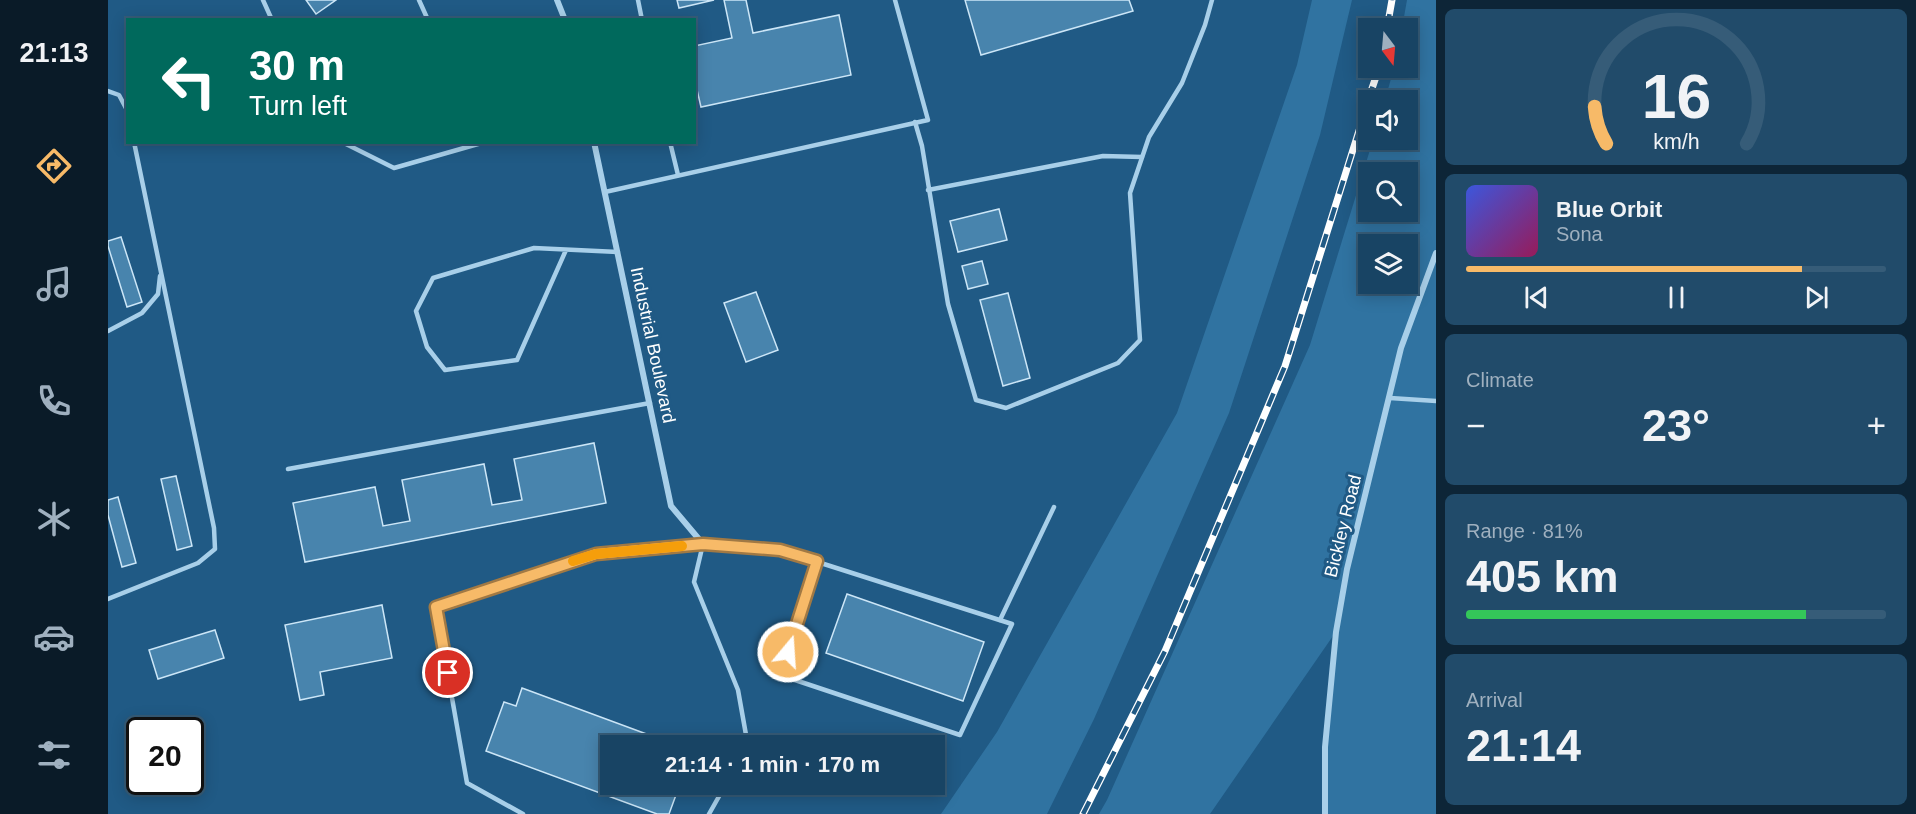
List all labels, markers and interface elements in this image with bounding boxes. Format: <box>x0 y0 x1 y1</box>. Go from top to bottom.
north arrow <box>1358 18 1418 78</box>
map controls <box>1358 18 1418 294</box>
text: 21:13 <box>19 38 89 68</box>
icon: left <box>150 42 228 120</box>
text: 30 m <box>249 42 345 89</box>
text: 16 <box>1641 62 1711 131</box>
button: sound <box>1358 90 1418 150</box>
text: Turn left <box>249 91 347 121</box>
text: km/h <box>1653 130 1699 154</box>
icon: directions <box>33 145 75 187</box>
button: search <box>1358 162 1418 222</box>
text: Blue Orbit <box>1556 197 1662 222</box>
text: Sona <box>1556 223 1603 245</box>
button: layers <box>1358 234 1418 294</box>
icon: music <box>33 263 75 305</box>
street label: Industrial Boulevard <box>627 265 679 425</box>
icon: previous <box>1520 281 1553 314</box>
icon: pause <box>1660 281 1693 314</box>
icon: next <box>1800 281 1833 314</box>
text: Climate <box>1466 369 1534 391</box>
icon: phone <box>33 380 75 422</box>
text: 23° <box>1642 400 1710 451</box>
text: − <box>1466 407 1485 444</box>
text: + <box>1867 407 1886 444</box>
street label: Bickley Road <box>1321 473 1365 579</box>
icon: climate <box>33 498 75 540</box>
text: Range · 81% <box>1466 520 1583 542</box>
text: 405 km <box>1466 551 1619 602</box>
icon: car <box>33 616 75 658</box>
position arrow <box>756 620 820 684</box>
pin <box>422 647 473 698</box>
icon: arrive <box>431 656 464 689</box>
text: Arrival <box>1466 689 1523 711</box>
speed limit sign: 20 <box>126 717 204 795</box>
text: 21:14 <box>1466 720 1581 771</box>
icon: filters <box>33 734 75 776</box>
text: 21:14 · 1 min · 170 m <box>665 752 880 777</box>

